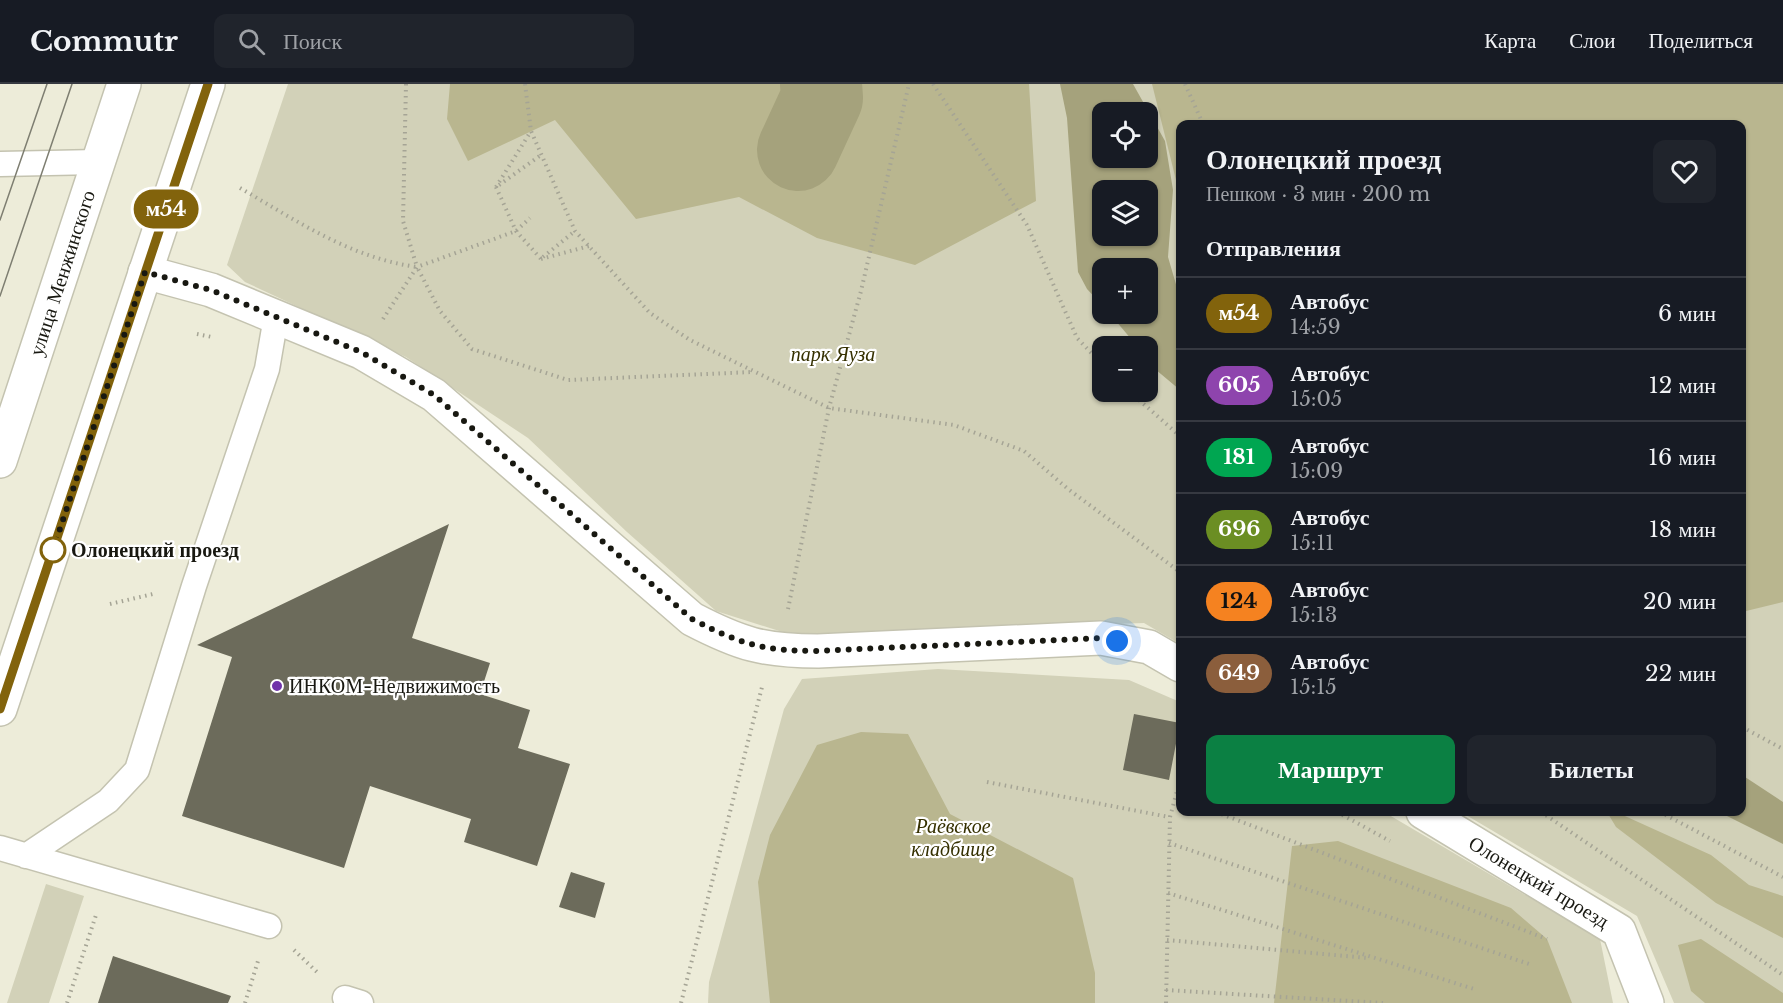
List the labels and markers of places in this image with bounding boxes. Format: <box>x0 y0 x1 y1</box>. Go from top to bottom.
marker: Олонецкий проезд <box>40 537 66 563</box>
place label: Олонецкий проезд <box>71 538 239 562</box>
place label: ИНКОМ-Недвижимость <box>289 674 500 698</box>
marker: ИНКОМ-Недвижимость <box>270 679 284 693</box>

